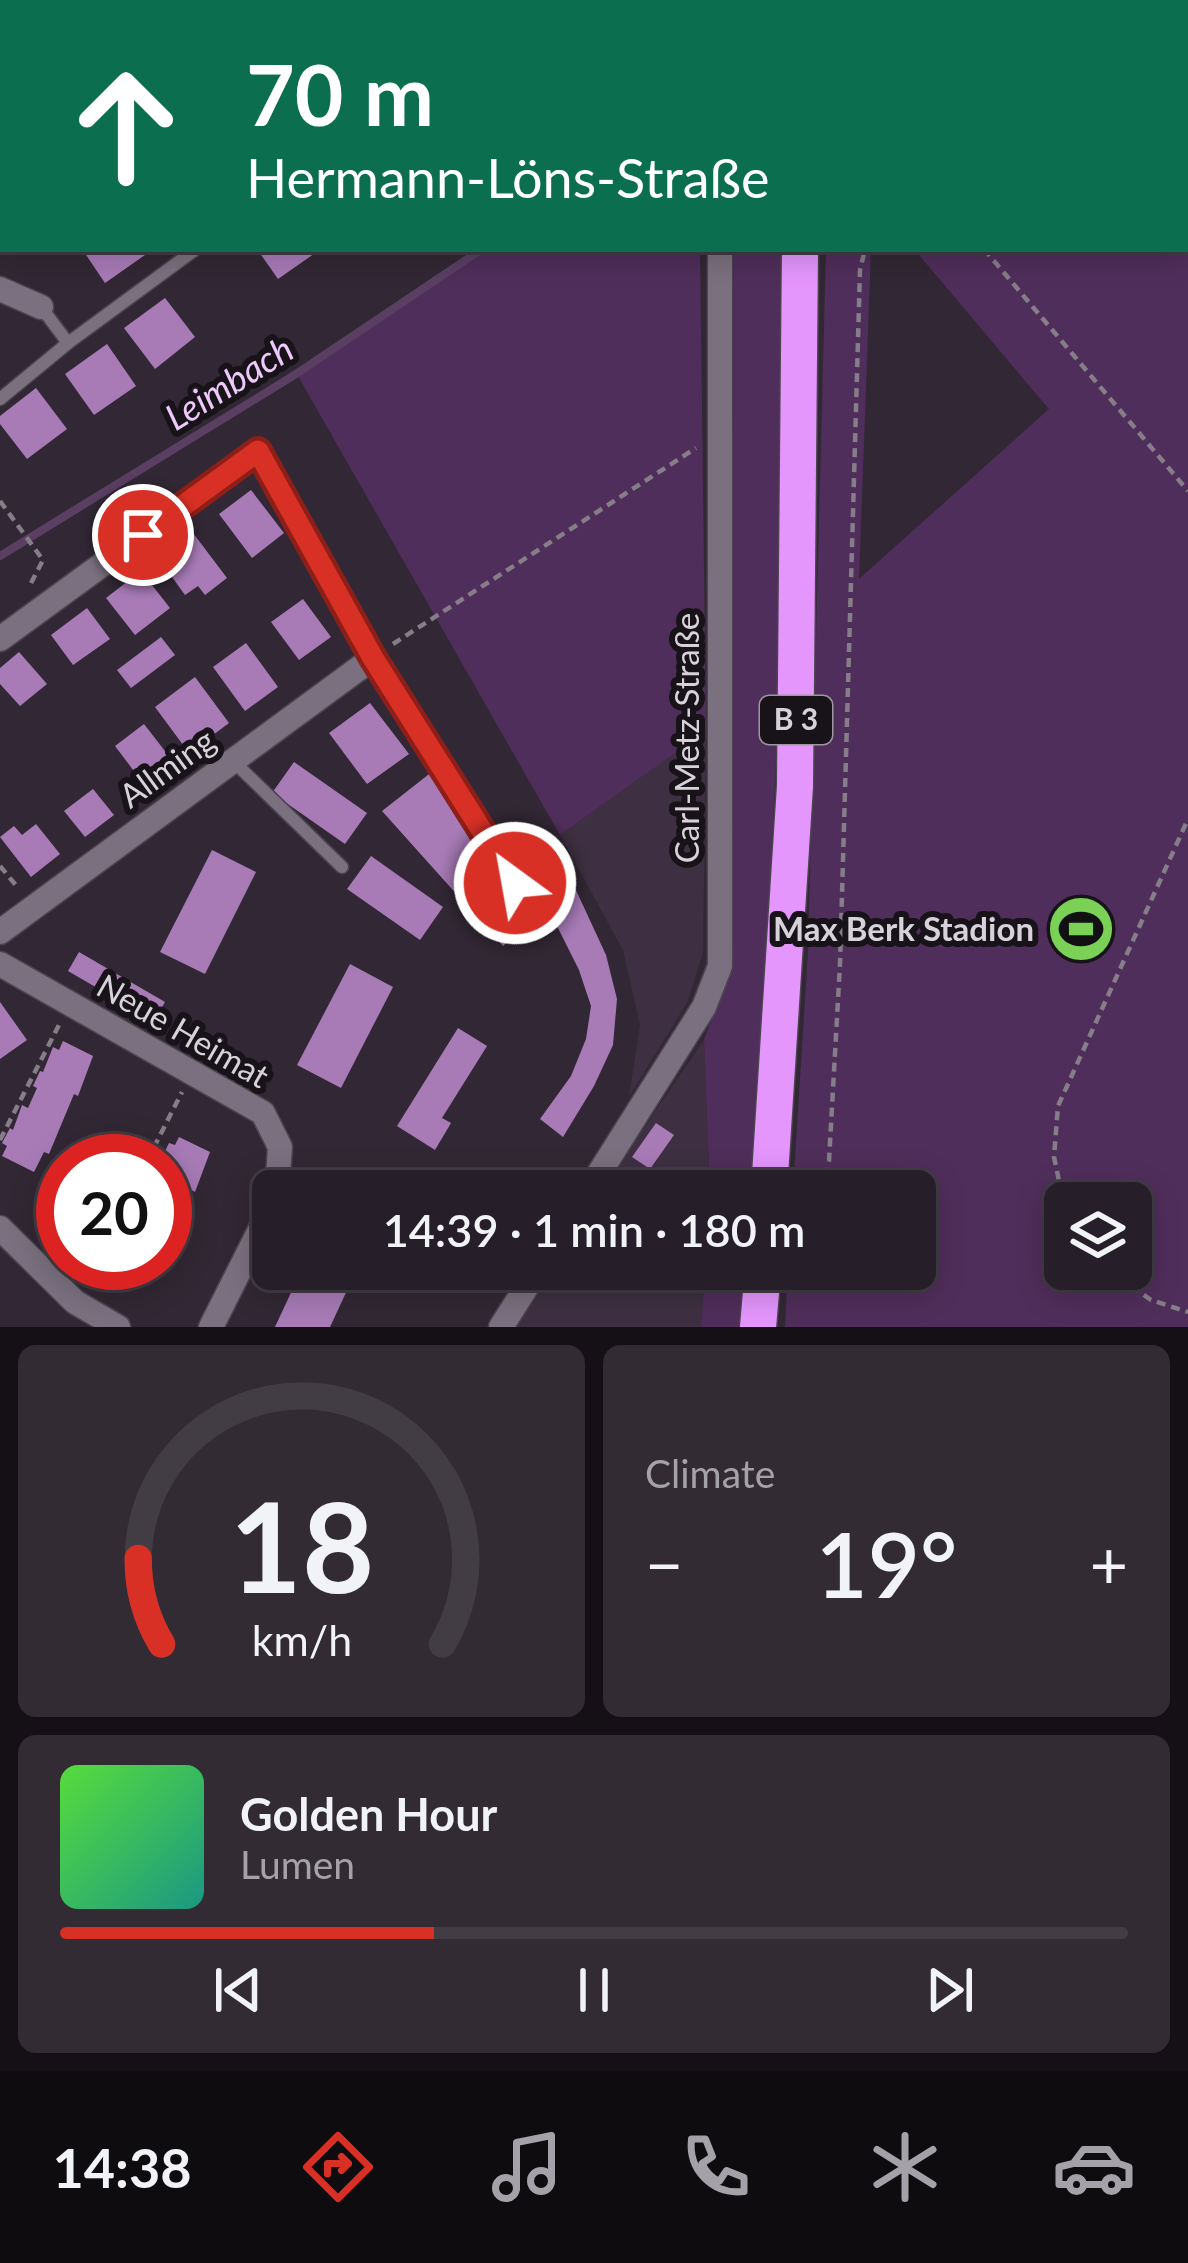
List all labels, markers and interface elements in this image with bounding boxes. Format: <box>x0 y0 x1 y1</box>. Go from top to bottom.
text: 70 m <box>246 43 434 144</box>
icon: ahead <box>48 48 204 204</box>
text: Hermann-Löns-Straße <box>246 145 769 210</box>
water label: Leimbach <box>156 326 301 439</box>
pin <box>92 484 194 586</box>
icon: arrive <box>110 502 176 568</box>
street label: Carl-Metz-Straße <box>666 613 706 863</box>
road number: B 3 <box>760 696 832 744</box>
street label: Allming <box>111 719 222 815</box>
position arrow <box>452 820 578 946</box>
sports icon: Max Berk Stadion <box>1046 894 1116 964</box>
place label: Max Berk Stadion <box>773 908 1034 948</box>
street label: Neue Heimat <box>91 965 277 1095</box>
speed limit sign: 20 <box>36 1134 192 1290</box>
map controls <box>1044 1182 1152 1290</box>
button: layers <box>1044 1182 1152 1290</box>
text: 14:39 · 1 min · 180 m <box>383 1203 805 1257</box>
text: Climate <box>645 1450 775 1496</box>
text: 18 <box>229 1470 374 1620</box>
text: 19° <box>816 1509 957 1617</box>
text: − <box>645 1524 683 1603</box>
text: + <box>1090 1524 1128 1603</box>
text: km/h <box>251 1614 352 1665</box>
text: Golden Hour <box>240 1787 497 1841</box>
text: Lumen <box>240 1841 355 1887</box>
icon: previous <box>205 1957 271 2023</box>
icon: pause <box>561 1957 627 2023</box>
icon: next <box>917 1957 983 2023</box>
icon: directions <box>296 2125 380 2209</box>
icon: music <box>485 2125 569 2209</box>
icon: phone <box>674 2125 758 2209</box>
icon: climate <box>863 2125 947 2209</box>
icon: car <box>1052 2125 1136 2209</box>
text: 14:38 <box>52 2135 192 2200</box>

